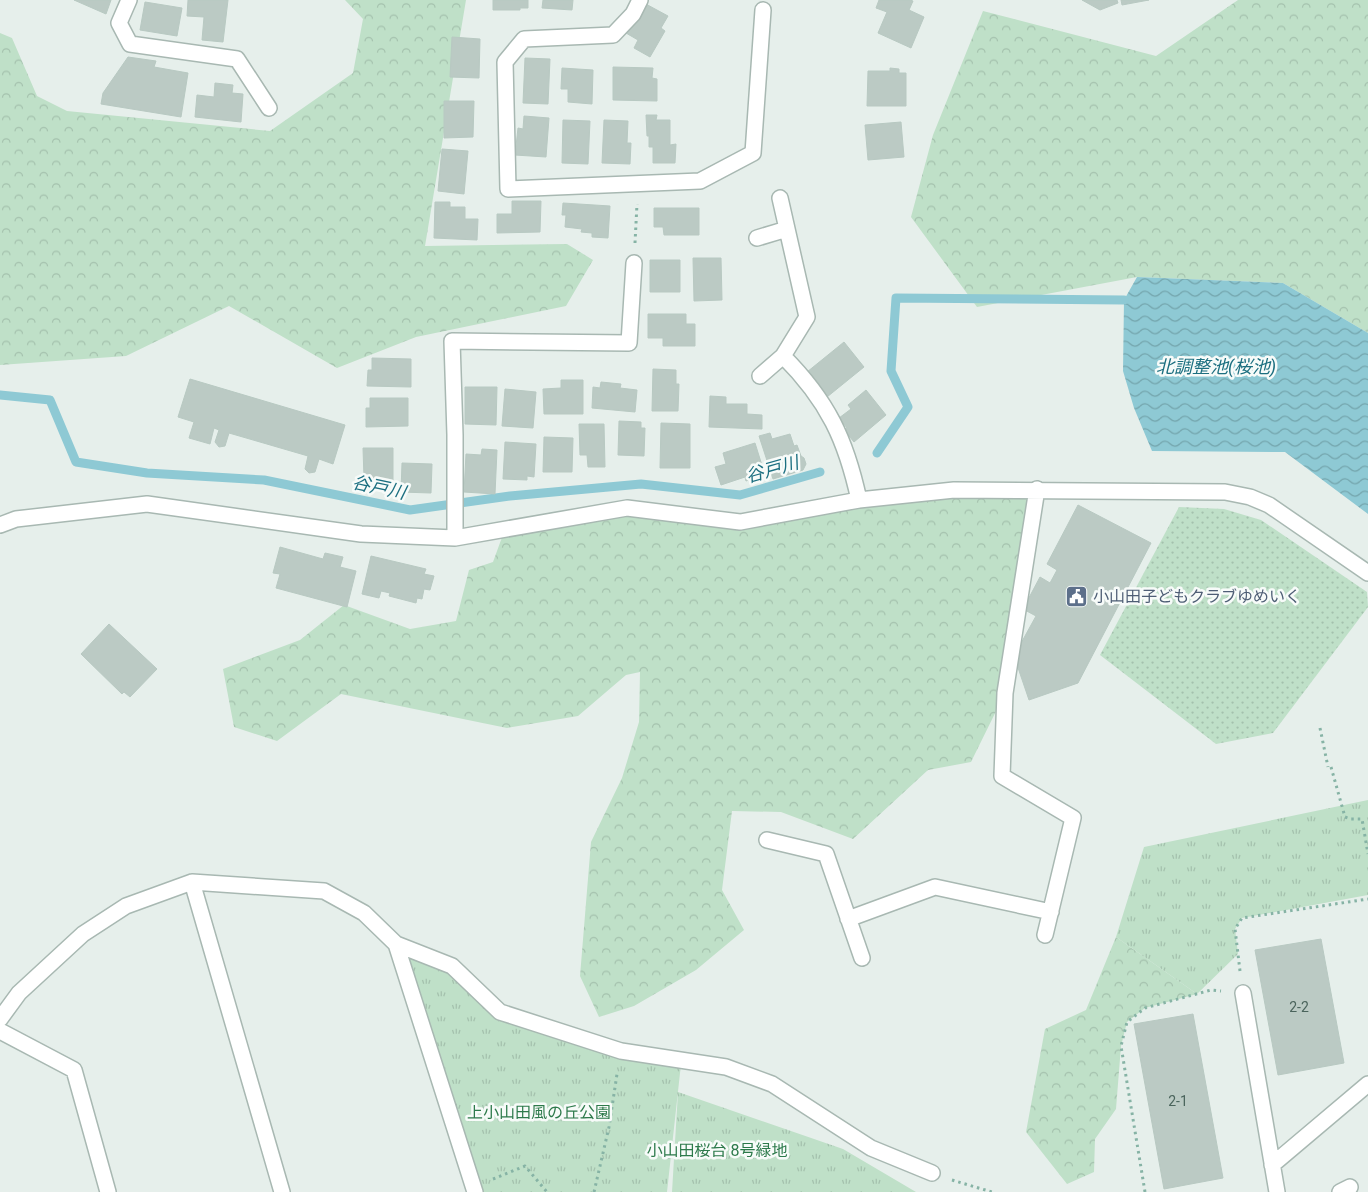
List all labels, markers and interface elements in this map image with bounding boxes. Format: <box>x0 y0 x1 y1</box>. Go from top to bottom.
water label: 北調整池(桜池) <box>1156 356 1276 378</box>
water label: 谷戸川 <box>743 451 803 487</box>
water label: 谷戸川 <box>350 471 410 503</box>
public building icon: 小山田子どもクラブゆめいく <box>1065 584 1089 608</box>
place label: 小山田子どもクラブゆめいく <box>1093 587 1301 606</box>
house number: 2-2 <box>1289 999 1309 1015</box>
house number: 2-1 <box>1168 1093 1188 1109</box>
park label: 上小山田風の丘公園 <box>467 1103 611 1122</box>
park label: 小山田桜台 8号緑地 <box>647 1141 787 1160</box>

